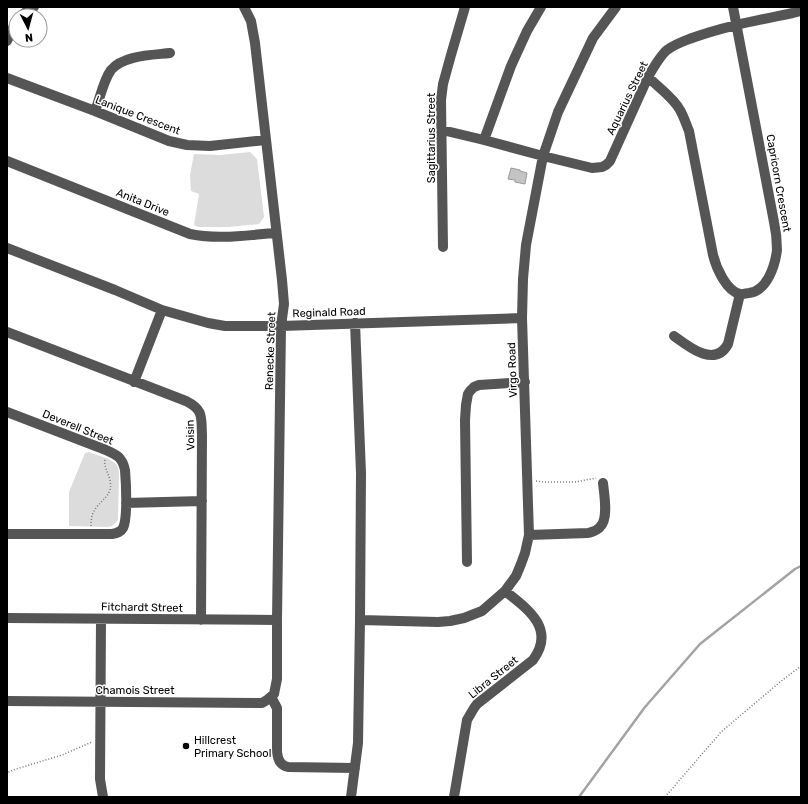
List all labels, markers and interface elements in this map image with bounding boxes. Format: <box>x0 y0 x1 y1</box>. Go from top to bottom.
north arrow <box>8 8 48 48</box>
text: N <box>24 31 34 44</box>
street label: Aquarius Street <box>604 59 651 137</box>
street label: Sagittarius Street <box>425 92 438 183</box>
street label: Lanique Crescent <box>94 93 183 138</box>
street label: Capricorn Crescent <box>764 133 794 234</box>
street label: Anita Drive <box>114 186 171 219</box>
street label: Reginald Road <box>292 305 366 320</box>
street label: Renecke Street <box>263 311 278 390</box>
street label: Virgo Road <box>505 342 520 398</box>
street label: Deverell Street <box>40 407 116 448</box>
street label: Voisin <box>183 419 198 450</box>
street label: Fitchardt Street <box>101 600 184 615</box>
street label: Libra Street <box>466 653 521 701</box>
street label: Chamois Street <box>96 684 175 697</box>
place label: Hillcrest Primary School <box>194 734 271 760</box>
marker: Hillcrest Primary School <box>181 741 191 751</box>

